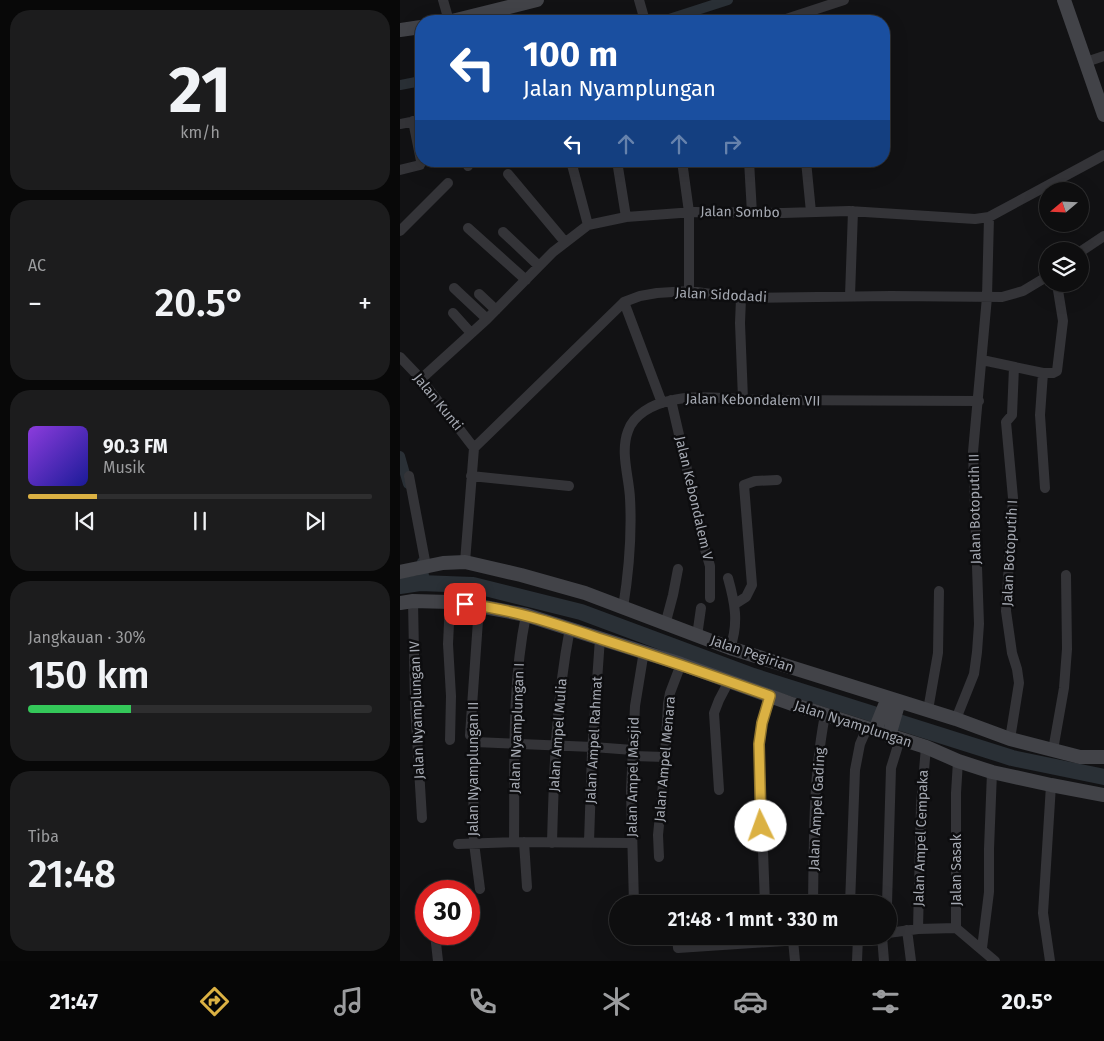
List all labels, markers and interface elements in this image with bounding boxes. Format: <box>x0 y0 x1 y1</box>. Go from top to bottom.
text: 100 m <box>523 33 618 75</box>
icon: left <box>440 35 505 100</box>
text: 21 <box>169 51 231 129</box>
text: Jalan Nyamplungan <box>523 75 716 102</box>
text: km/h <box>180 123 220 142</box>
icon: left <box>559 130 587 158</box>
icon: ahead <box>612 130 640 158</box>
icon: ahead <box>665 130 693 158</box>
icon: right <box>718 130 746 158</box>
north arrow <box>1039 182 1089 232</box>
map controls <box>1039 182 1089 292</box>
street label: Jalan Sombo <box>700 203 780 221</box>
button: layers <box>1039 242 1089 292</box>
text: AC <box>28 256 46 275</box>
text: 20.5° <box>155 280 245 326</box>
street label: Jalan Sidodadi <box>675 284 767 306</box>
text: − <box>28 287 42 320</box>
text: + <box>358 287 372 320</box>
street label: Jalan Kunti <box>410 370 466 434</box>
street label: Jalan Kebondalem VII <box>685 390 821 410</box>
street label: Jalan Kebondalem V <box>671 434 717 562</box>
text: 90.3 FM <box>103 435 168 458</box>
street label: Jalan Botoputih II <box>966 454 984 564</box>
text: Musik <box>103 458 145 477</box>
street label: Jalan Botoputih I <box>999 499 1021 607</box>
icon: previous <box>71 507 99 535</box>
icon: pause <box>186 507 214 535</box>
icon: next <box>301 507 329 535</box>
pin <box>444 583 486 625</box>
icon: arrive <box>451 590 479 618</box>
text: Jangkauan · 30% <box>28 628 146 647</box>
street label: Jalan Pegirian <box>708 632 796 676</box>
street label: Jalan Nyamplungan IV <box>406 640 428 779</box>
text: 150 km <box>28 652 149 698</box>
street label: Jalan Nyamplungan I <box>506 662 528 794</box>
street label: Jalan Ampel Rahmat <box>582 675 606 804</box>
street label: Jalan Ampel Mulia <box>546 678 570 792</box>
street label: Jalan Ampel Menara <box>651 696 679 822</box>
street label: Jalan Nyamplungan <box>792 697 914 751</box>
street label: Jalan Nyamplungan II <box>465 702 482 836</box>
street label: Jalan Ampel Masjid <box>623 717 643 837</box>
street label: Jalan Ampel Gading <box>805 746 829 871</box>
street label: Jalan Ampel Cempaka <box>910 769 932 907</box>
position arrow <box>734 799 786 851</box>
text: Tiba <box>28 827 59 846</box>
street label: Jalan Sasak <box>948 833 965 906</box>
text: 21:48 <box>28 851 116 897</box>
speed limit sign: 30 <box>415 880 480 945</box>
text: 21:48 · 1 mnt · 330 m <box>668 908 838 931</box>
icon: directions <box>197 984 232 1019</box>
icon: music <box>331 984 366 1019</box>
icon: phone <box>465 984 500 1019</box>
icon: climate <box>599 984 634 1019</box>
icon: car <box>733 984 768 1019</box>
icon: filters <box>868 984 903 1019</box>
text: 21:47 <box>50 988 98 1015</box>
text: 20.5° <box>1002 988 1054 1015</box>

